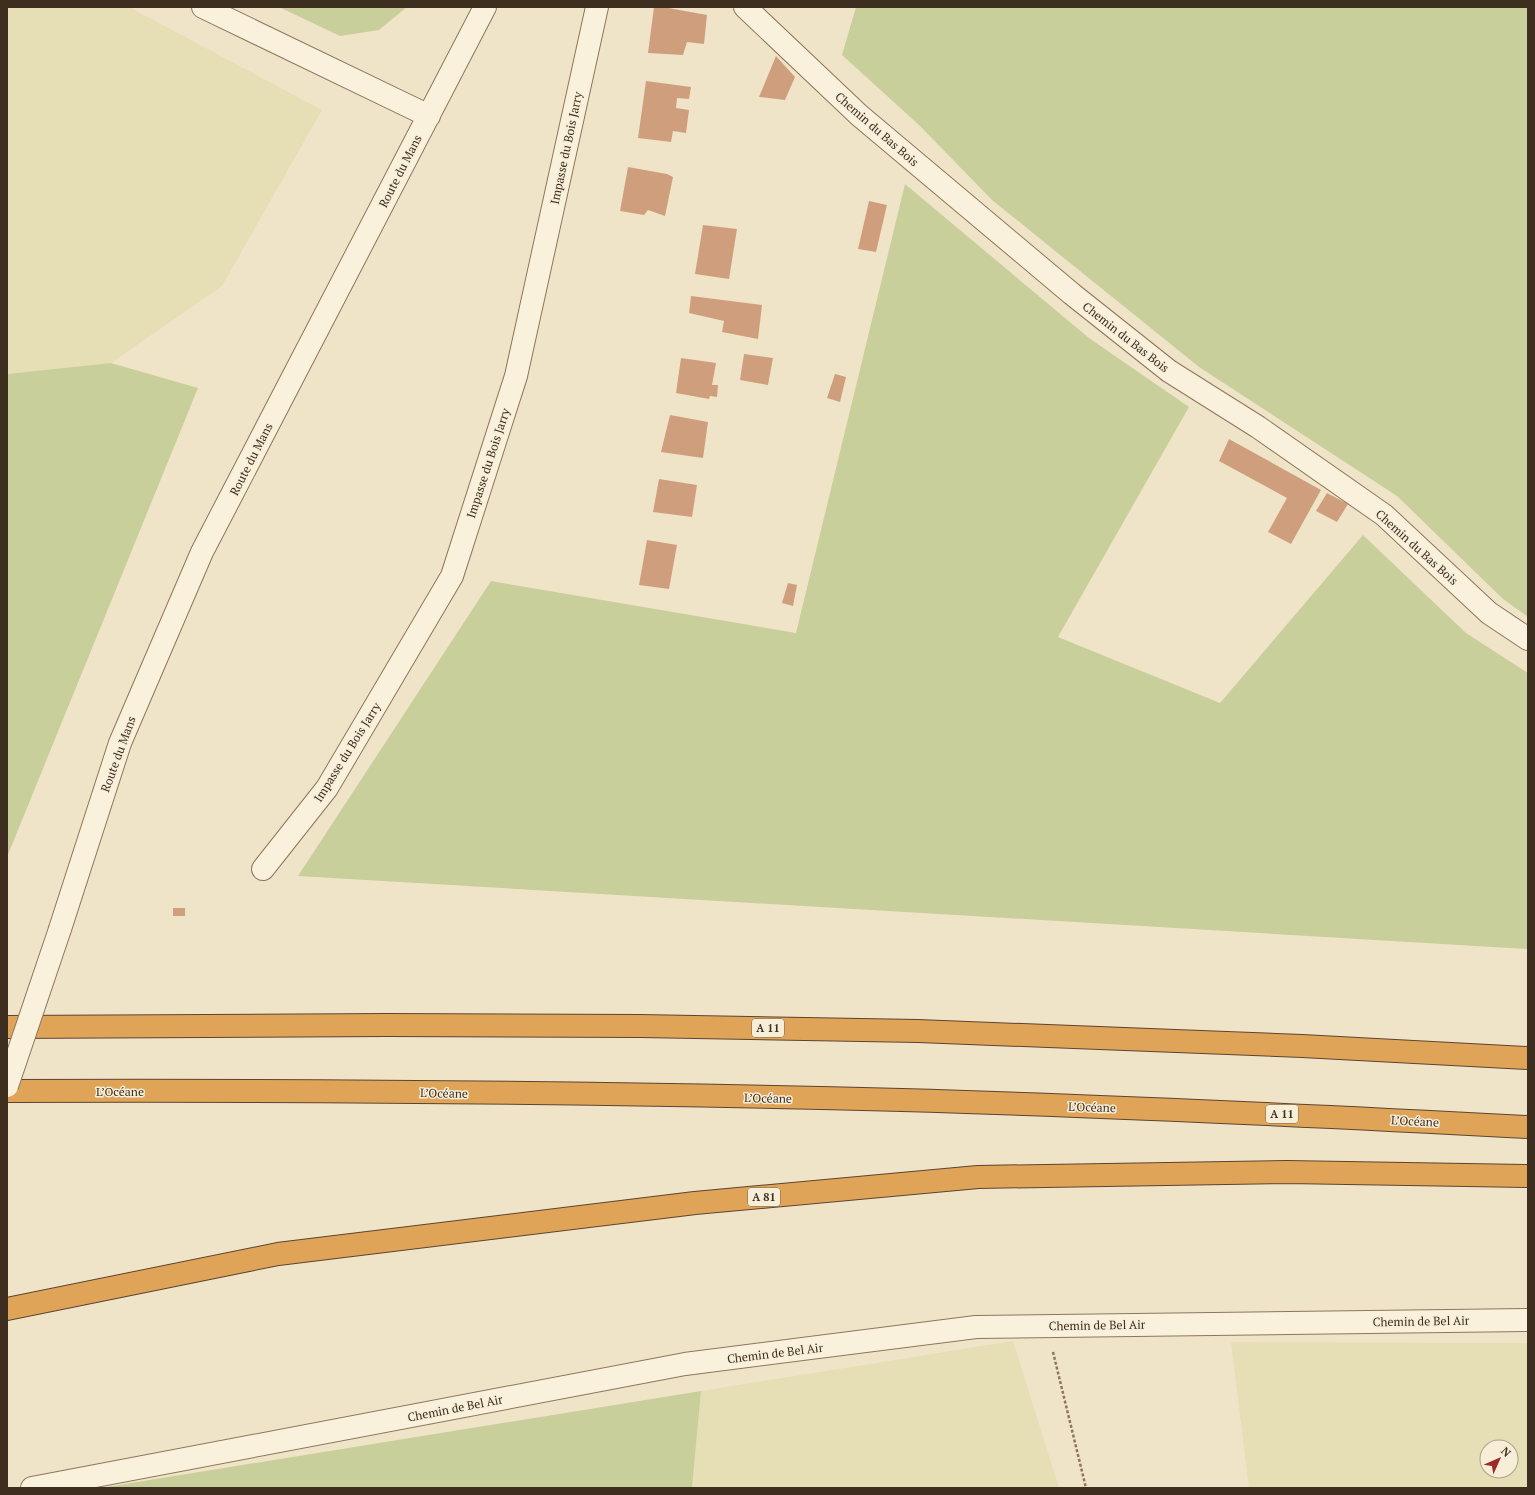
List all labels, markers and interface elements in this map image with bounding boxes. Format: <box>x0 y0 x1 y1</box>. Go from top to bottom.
street label: Impasse du Bois Jarry <box>547 89 585 206</box>
street label: Chemin du Bas Bois <box>832 89 922 169</box>
street label: Route du Mans <box>375 132 425 210</box>
street label: Chemin du Bas Bois <box>1080 299 1172 375</box>
street label: Impasse du Bois Jarry <box>463 405 513 520</box>
street label: Route du Mans <box>226 420 276 498</box>
street label: Chemin du Bas Bois <box>1373 506 1461 588</box>
street label: Impasse du Bois Jarry <box>310 699 384 805</box>
street label: Route du Mans <box>97 714 139 794</box>
road number: A 11 <box>752 1019 784 1037</box>
street label: L’Océane <box>96 1084 144 1099</box>
street label: L’Océane <box>420 1085 468 1101</box>
street label: L’Océane <box>744 1090 792 1106</box>
street label: L’Océane <box>1068 1099 1116 1115</box>
road number: A 11 <box>1266 1105 1298 1123</box>
street label: L’Océane <box>1391 1112 1439 1130</box>
road number: A 81 <box>748 1188 780 1206</box>
street label: Chemin de Bel Air <box>1373 1313 1470 1329</box>
street label: Chemin de Bel Air <box>1049 1317 1146 1333</box>
street label: Chemin de Bel Air <box>726 1340 824 1366</box>
street label: Chemin de Bel Air <box>406 1391 504 1425</box>
north arrow <box>1479 1439 1519 1479</box>
text: N <box>1498 1444 1514 1460</box>

